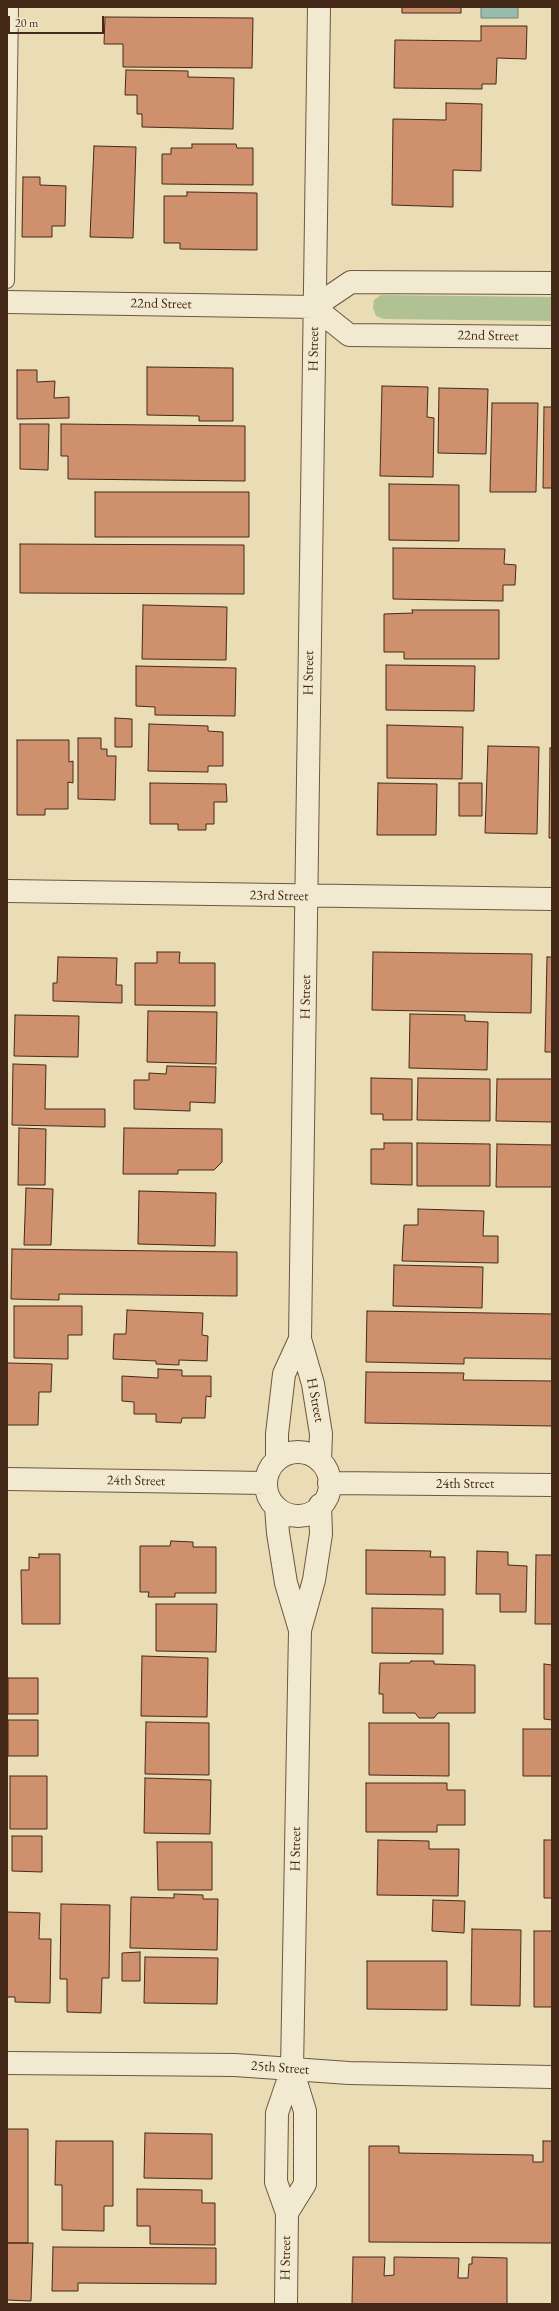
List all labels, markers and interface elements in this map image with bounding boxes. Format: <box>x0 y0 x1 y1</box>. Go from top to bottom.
scale bar <box>10 8 106 34</box>
text: 20 m <box>15 15 38 31</box>
street label: 22nd Street <box>130 295 192 313</box>
street label: H Street <box>305 326 323 372</box>
street label: 22nd Street <box>457 327 519 345</box>
street label: H Street <box>300 650 318 696</box>
street label: 23rd Street <box>249 887 309 905</box>
street label: H Street <box>297 974 315 1020</box>
street label: H Street <box>302 1376 328 1424</box>
street label: 24th Street <box>107 1472 165 1490</box>
street label: 24th Street <box>436 1476 494 1492</box>
street label: H Street <box>287 1826 305 1872</box>
street label: 25th Street <box>250 2058 310 2078</box>
street label: H Street <box>277 2235 295 2281</box>

